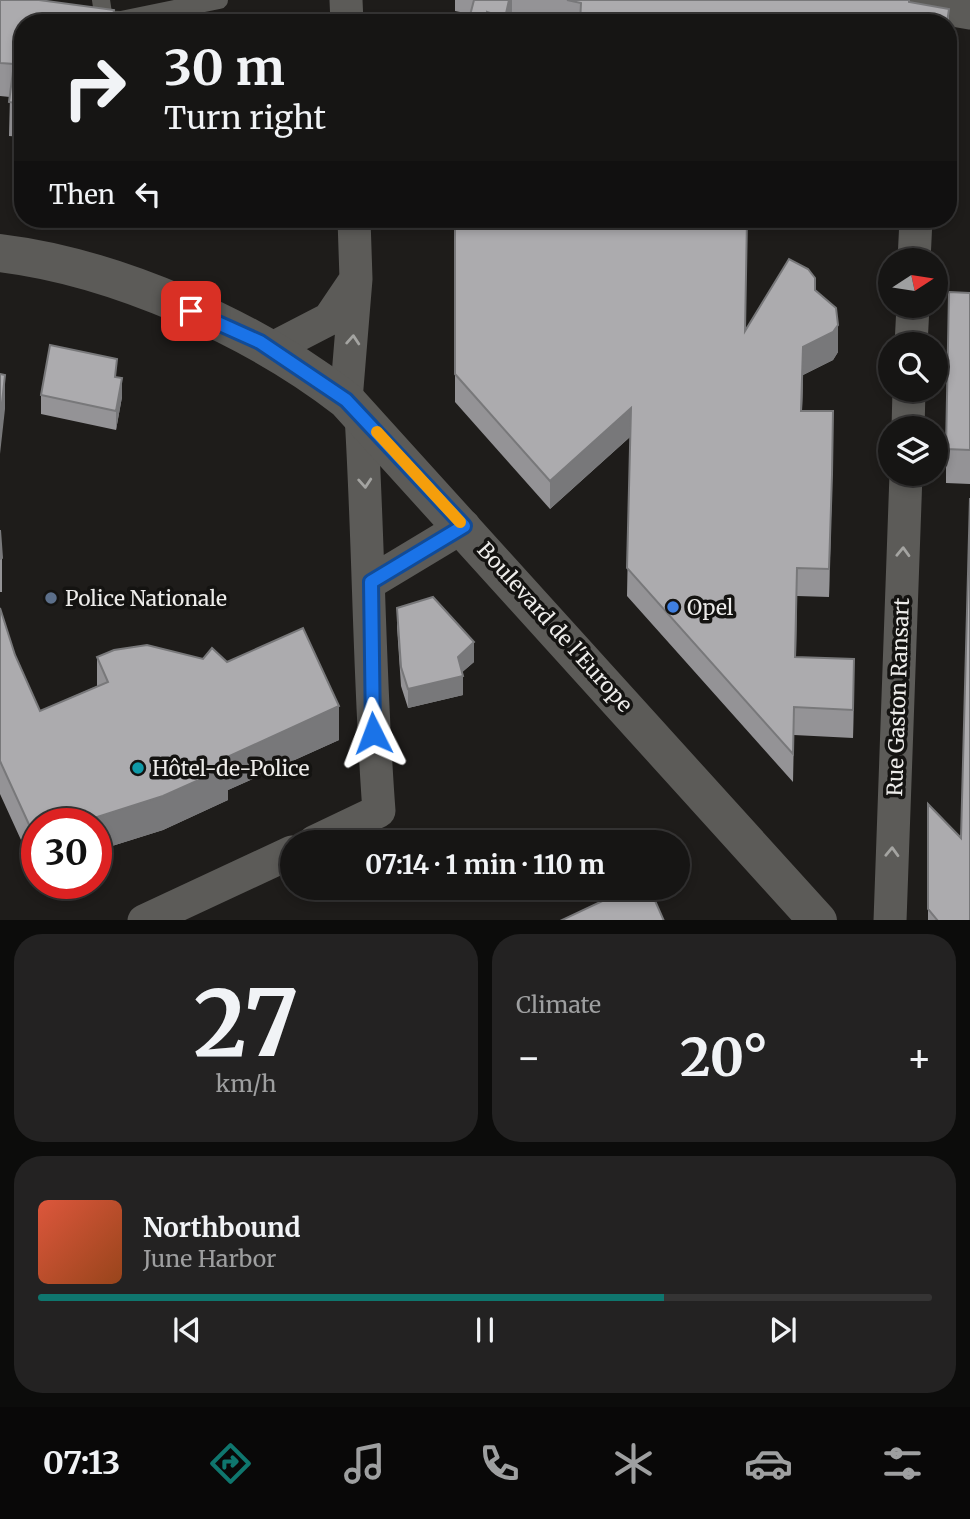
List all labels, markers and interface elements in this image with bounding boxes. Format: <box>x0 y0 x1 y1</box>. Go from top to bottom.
text: 30 m <box>164 37 285 98</box>
icon: right <box>49 42 140 133</box>
text: Turn right <box>164 98 326 138</box>
icon: left <box>129 175 167 213</box>
text: Then <box>49 178 115 211</box>
north arrow <box>878 248 948 318</box>
map controls <box>878 248 948 486</box>
pin <box>161 281 221 341</box>
icon: arrive <box>172 292 210 330</box>
button: search <box>878 332 948 402</box>
one-way arrow <box>345 334 360 345</box>
button: layers <box>878 416 948 486</box>
one-way arrow <box>357 478 372 489</box>
street label: Boulevard de l'Europe <box>472 536 638 718</box>
one-way arrow <box>896 546 911 557</box>
place label: Police Nationale <box>65 585 227 612</box>
marker: Police Nationale <box>43 590 59 606</box>
place label: Opel <box>687 594 734 621</box>
street label: Rue Gaston Ransart <box>881 597 915 797</box>
marker: Opel <box>665 599 681 615</box>
position arrow <box>336 696 410 770</box>
place label: Hôtel-de-Police <box>152 755 310 782</box>
marker: Hôtel-de-Police <box>130 760 146 776</box>
speed limit sign: 30 <box>21 808 112 899</box>
one-way arrow <box>885 847 900 858</box>
text: 07:14 · 1 min · 110 m <box>365 848 605 881</box>
text: 27 <box>193 966 299 1081</box>
text: Climate <box>516 990 601 1019</box>
text: 20° <box>680 1025 768 1090</box>
text: − <box>516 1034 541 1081</box>
text: + <box>907 1034 932 1081</box>
text: km/h <box>216 1069 276 1098</box>
text: Northbound <box>143 1211 301 1244</box>
text: June Harbor <box>143 1244 276 1273</box>
icon: previous <box>168 1311 206 1349</box>
icon: pause <box>466 1311 504 1349</box>
icon: next <box>764 1311 802 1349</box>
icon: directions <box>206 1439 255 1488</box>
icon: music <box>340 1439 389 1488</box>
icon: phone <box>475 1439 524 1488</box>
icon: climate <box>609 1439 658 1488</box>
icon: car <box>744 1439 793 1488</box>
icon: filters <box>878 1439 927 1488</box>
text: 07:13 <box>43 1443 120 1483</box>

